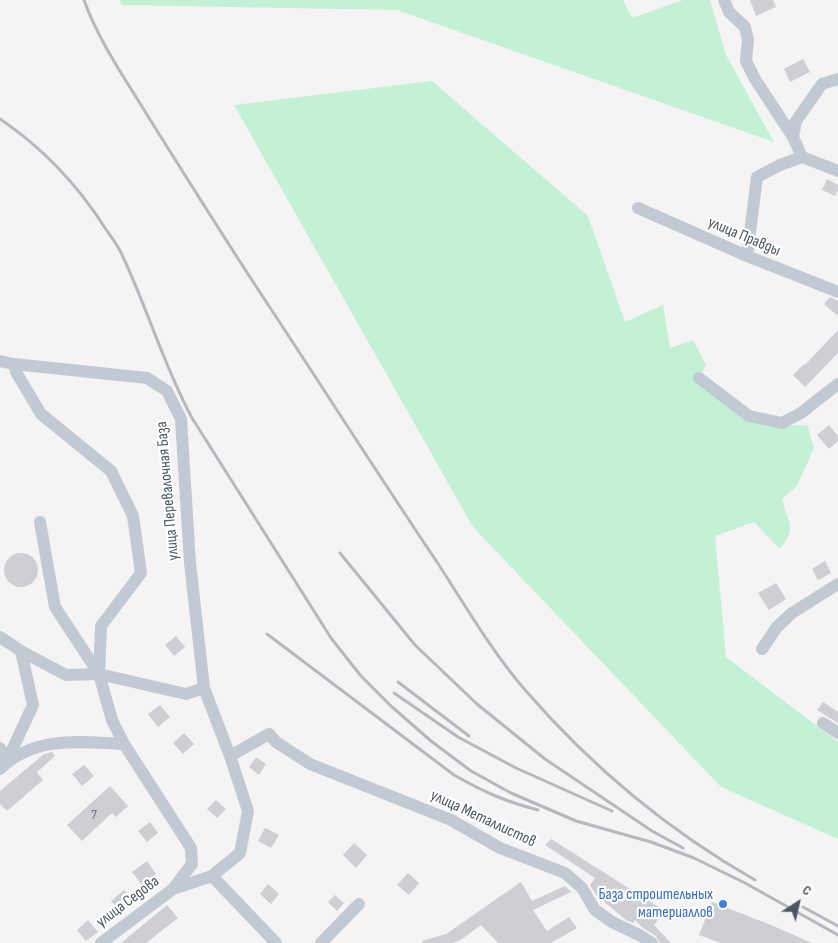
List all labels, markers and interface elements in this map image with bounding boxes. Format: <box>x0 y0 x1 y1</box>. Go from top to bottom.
street label: улица Правды <box>705 213 783 261</box>
street label: улица Перевалочная База <box>152 421 184 561</box>
street label: улица Металлистов <box>427 786 539 852</box>
house number: 7 <box>91 807 97 823</box>
street label: улица Седова <box>93 872 163 932</box>
north arrow <box>773 878 823 928</box>
text: С <box>799 881 815 899</box>
place label: База cтроительных материаллов <box>599 885 713 923</box>
marker: База cтроительных материаллов <box>717 898 729 910</box>

